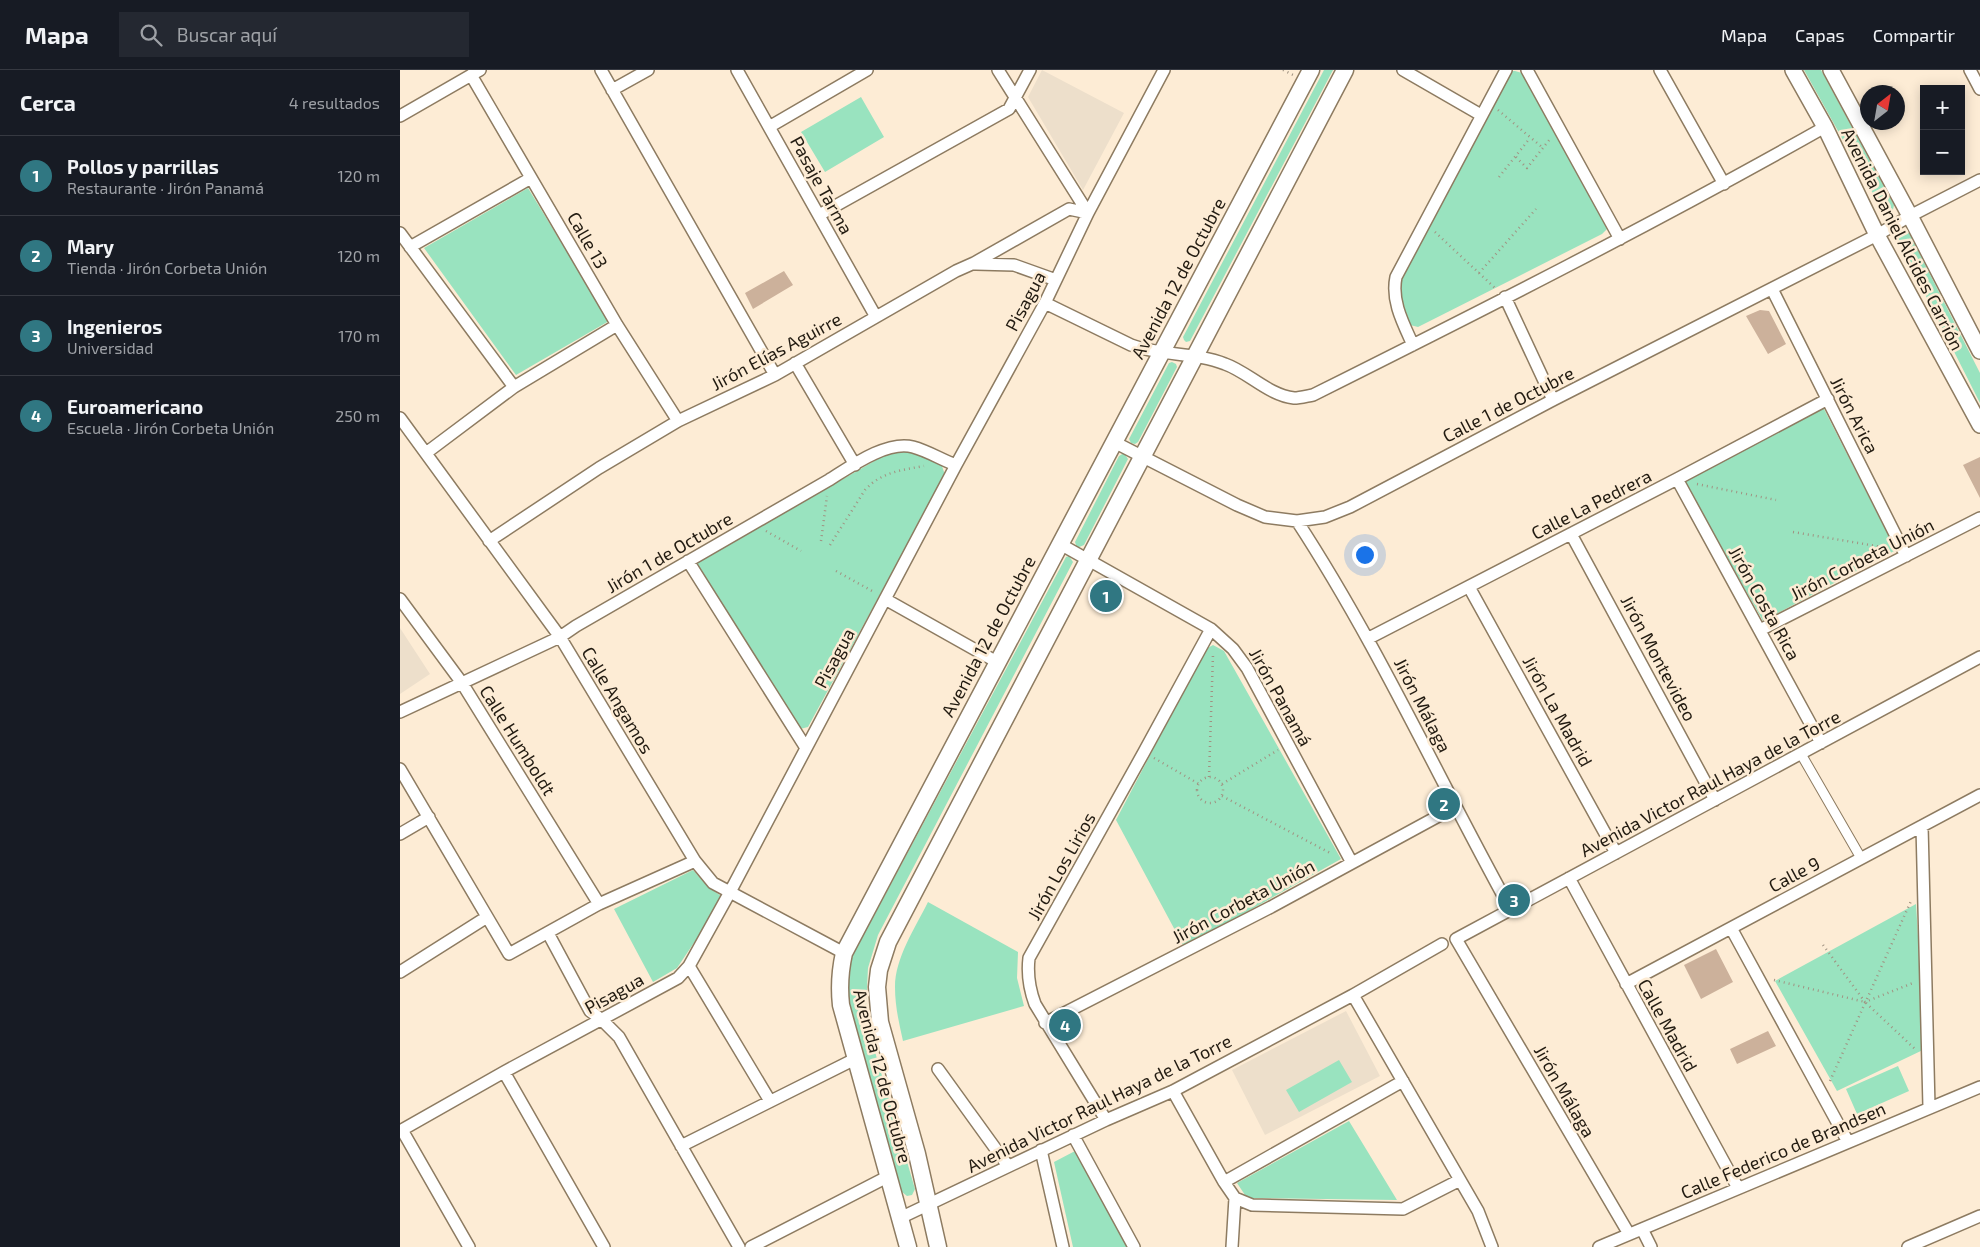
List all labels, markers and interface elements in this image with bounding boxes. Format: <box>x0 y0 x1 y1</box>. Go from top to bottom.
search box <box>119 12 469 57</box>
text: Mapa <box>25 20 89 49</box>
icon: search <box>137 21 165 49</box>
text: Buscar aquí <box>177 23 277 46</box>
text: Mapa <box>1721 24 1767 46</box>
text: Capas <box>1795 24 1845 46</box>
text: Compartir <box>1873 24 1955 46</box>
north arrow <box>1860 85 1905 130</box>
map controls <box>1920 85 1965 175</box>
button: + <box>1920 85 1965 130</box>
text: Cerca <box>20 90 76 115</box>
text: 4 resultados <box>289 93 380 112</box>
street label: Avenida Daniel Alcides Carrión <box>1837 124 1969 354</box>
button: − <box>1920 130 1965 175</box>
street label: Pasaje Tarma <box>786 132 858 238</box>
text: Pollos y parrillas <box>67 155 219 178</box>
text: 1 <box>33 166 39 185</box>
text: 120 m <box>337 166 380 185</box>
text: Restaurante · Jirón Panamá <box>67 178 264 197</box>
street label: Avenida 12 de Octubre <box>1126 194 1230 362</box>
street label: Calle 13 <box>563 208 613 272</box>
text: Mary <box>67 235 114 258</box>
text: 2 <box>31 246 41 265</box>
text: 120 m <box>337 246 380 265</box>
text: Tienda · Jirón Corbeta Unión <box>67 258 267 277</box>
street label: Pisagua <box>1000 267 1050 335</box>
street label: Jirón Elías Aguirre <box>707 307 845 395</box>
text: Ingenieros <box>67 315 162 338</box>
text: 3 <box>31 326 41 345</box>
text: 170 m <box>338 326 380 345</box>
text: Universidad <box>67 338 154 357</box>
street label: Calle 1 de Octubre <box>1439 361 1577 447</box>
street label: Jirón Arica <box>1826 373 1884 457</box>
text: Euroamericano <box>67 395 203 418</box>
text: 4 <box>31 406 41 425</box>
text: 250 m <box>335 406 380 425</box>
text: Escuela · Jirón Corbeta Unión <box>67 418 274 437</box>
street label: Calle La Pedrera <box>1527 464 1655 544</box>
street label: Jirón 1 de Octubre <box>602 507 736 597</box>
street label: Jirón Corbeta Unión <box>1787 513 1937 605</box>
your location <box>1352 542 1378 568</box>
street label: Jirón Costa Rica <box>1725 542 1805 664</box>
street label: Avenida 12 de Octubre <box>936 552 1040 720</box>
pin: 1 <box>1090 577 1122 615</box>
street label: Jirón Montevideo <box>1617 591 1701 725</box>
street label: Pisagua <box>809 624 859 692</box>
street label: Calle Angamos <box>577 643 659 757</box>
street label: Jirón Panamá <box>1245 644 1317 750</box>
street label: Jirón La Madrid <box>1518 652 1598 770</box>
street label: Jirón Málaga <box>1390 654 1456 756</box>
street label: Calle Humboldt <box>475 681 561 799</box>
street label: Avenida Victor Raul Haya de la Torre <box>1576 705 1844 861</box>
pin: 2 <box>1428 785 1460 823</box>
street label: Jirón Los Lirios <box>1022 808 1100 924</box>
street label: Calle 9 <box>1765 851 1823 897</box>
street label: Jirón Corbeta Unión <box>1168 854 1318 948</box>
pin: 3 <box>1498 881 1530 919</box>
street label: Pisagua <box>581 968 647 1018</box>
street label: Calle Madrid <box>1634 975 1702 1075</box>
street label: Avenida 12 de Octubre <box>849 987 917 1165</box>
pin: 4 <box>1049 1006 1081 1044</box>
street label: Avenida Victor Raul Haya de la Torre <box>963 1029 1235 1177</box>
street label: Jirón Málaga <box>1530 1041 1600 1141</box>
street label: Calle Federico de Brandsen <box>1677 1097 1889 1203</box>

